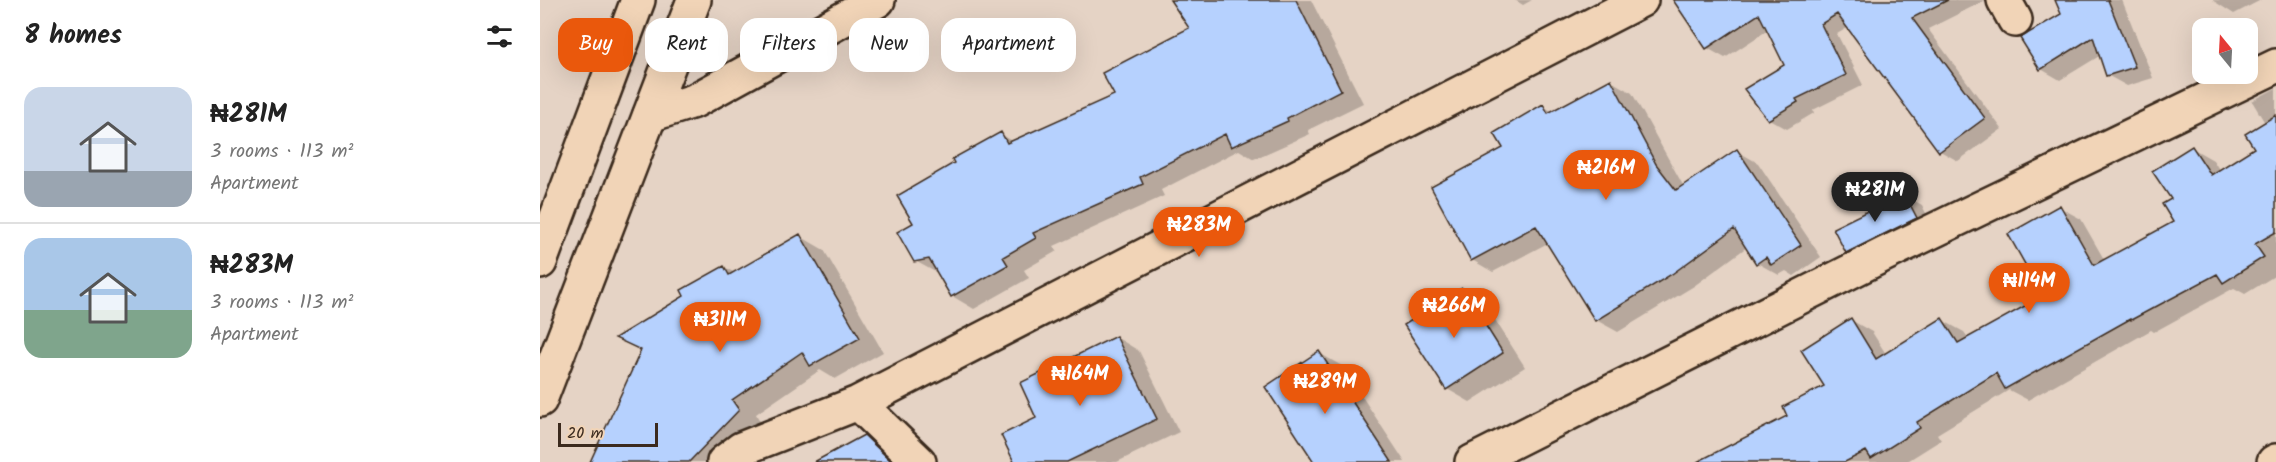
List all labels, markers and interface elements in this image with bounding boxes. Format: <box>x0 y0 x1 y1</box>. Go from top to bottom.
text: 8 homes <box>24 15 122 57</box>
chip: Buy <box>558 18 633 72</box>
chip: Rent <box>645 18 728 72</box>
chip: Filters <box>740 18 837 72</box>
chip: New <box>849 18 929 72</box>
chip: Apartment <box>941 18 1076 72</box>
north arrow <box>2192 18 2258 84</box>
map controls <box>2192 18 2258 84</box>
icon: filters <box>483 20 516 53</box>
text: ₦281M <box>210 94 287 136</box>
icon: home <box>72 111 144 183</box>
text: 3 rooms · 113 m² <box>210 136 353 168</box>
pin: ₦216M <box>1564 150 1648 201</box>
text: ₦216M <box>1577 153 1635 185</box>
text: Apartment <box>210 168 299 200</box>
pin: ₦281M <box>1833 172 1917 223</box>
text: ₦281M <box>1845 175 1905 207</box>
pin: ₦283M <box>1157 207 1241 258</box>
text: ₦283M <box>1167 210 1231 242</box>
text: ₦283M <box>210 245 293 287</box>
icon: home <box>72 262 144 334</box>
pin: ₦114M <box>1987 263 2071 314</box>
text: ₦114M <box>2003 266 2055 298</box>
text: 3 rooms · 113 m² <box>210 287 353 319</box>
pin: ₦266M <box>1412 288 1496 339</box>
text: ₦266M <box>1423 291 1485 323</box>
pin: ₦311M <box>678 302 762 353</box>
text: ₦311M <box>694 305 746 337</box>
text: Apartment <box>210 319 299 351</box>
pin: ₦164M <box>1038 356 1122 407</box>
text: ₦164M <box>1051 359 1109 391</box>
pin: ₦289M <box>1283 364 1367 415</box>
text: ₦289M <box>1293 367 1357 399</box>
scale bar <box>558 420 658 448</box>
text: 20 m <box>567 421 603 446</box>

